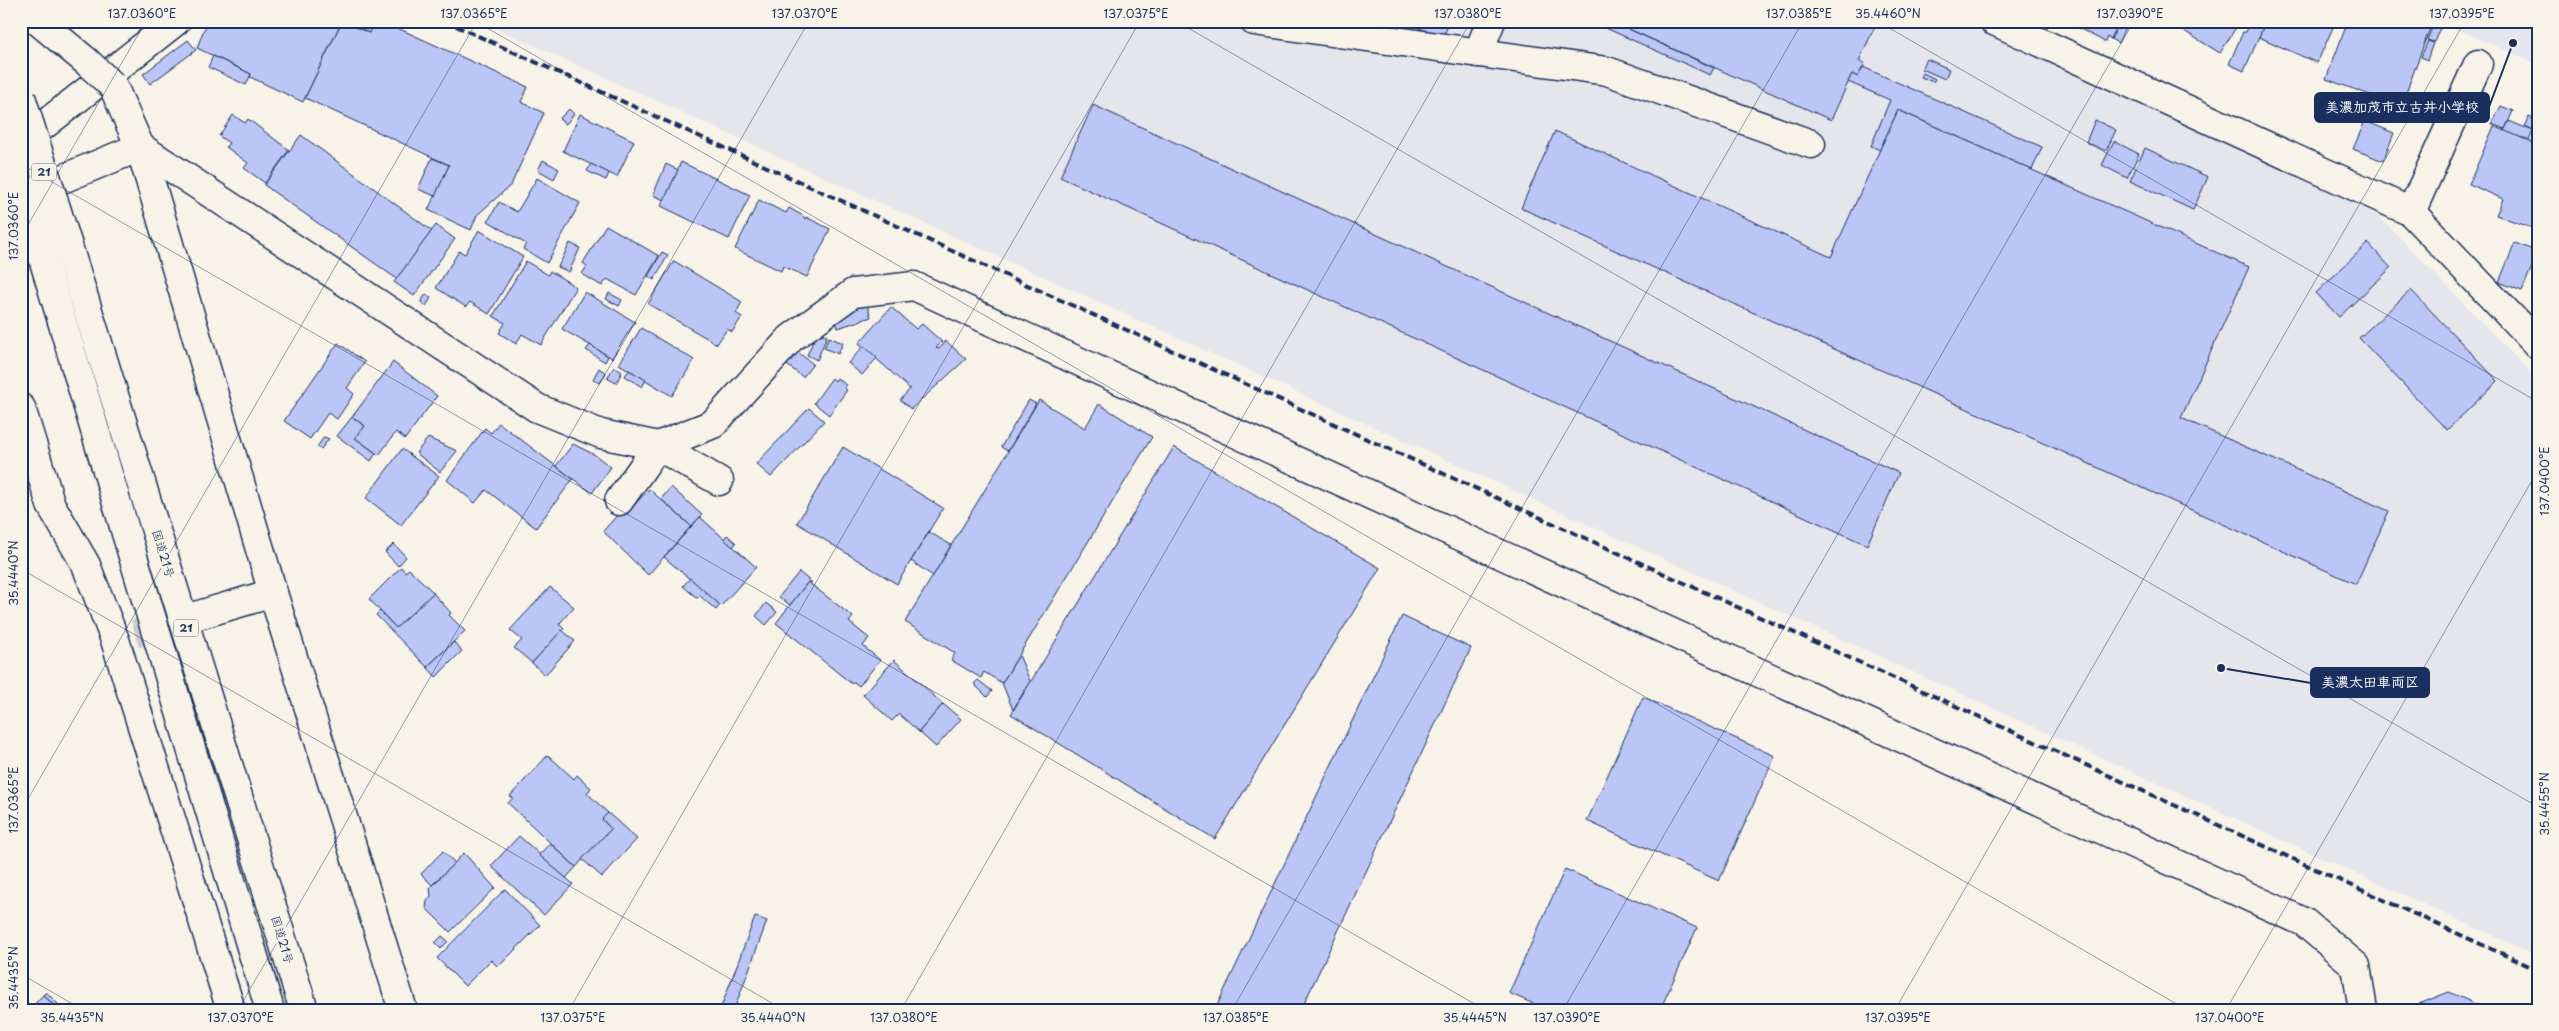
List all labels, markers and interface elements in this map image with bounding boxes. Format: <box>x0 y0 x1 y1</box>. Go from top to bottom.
text: 137.0360°E <box>108 4 176 22</box>
text: 137.0365°E <box>440 4 508 22</box>
text: 137.0370°E <box>772 4 838 22</box>
text: 137.0375°E <box>1103 4 1169 22</box>
text: 137.0380°E <box>1434 4 1502 22</box>
text: 137.0385°E <box>1766 4 1832 22</box>
text: 35.4460°N <box>1855 4 1921 22</box>
text: 137.0390°E <box>2097 4 2163 22</box>
text: 137.0395°E <box>2429 4 2495 22</box>
callout: 美濃加茂市立古井小学校 <box>2315 93 2489 122</box>
text: 美濃加茂市立古井小学校 <box>2325 96 2479 117</box>
road number: 21 <box>32 163 56 180</box>
text: 137.0360°E <box>4 192 22 260</box>
text: 137.0400°E <box>2535 446 2553 516</box>
street label: 国道21号 <box>148 527 180 580</box>
text: 35.4440°N <box>4 540 22 606</box>
road number: 21 <box>174 620 198 636</box>
callout: 美濃太田車両区 <box>2311 668 2429 697</box>
text: 美濃太田車両区 <box>2321 671 2419 692</box>
text: 137.0365°E <box>4 766 22 834</box>
text: 35.4455°N <box>2535 772 2553 836</box>
street label: 国道21号 <box>267 913 299 966</box>
text: 35.4435°N <box>4 946 22 1010</box>
text: 35.4435°N <box>40 1008 104 1026</box>
text: 137.0370°E <box>208 1008 274 1026</box>
text: 137.0375°E <box>540 1008 606 1026</box>
text: 35.4440°N <box>740 1008 806 1026</box>
text: 137.0380°E <box>870 1008 938 1026</box>
text: 137.0385°E <box>1203 1008 1269 1026</box>
text: 35.4445°N <box>1443 1008 1507 1026</box>
text: 137.0390°E <box>1534 1008 1600 1026</box>
text: 137.0395°E <box>1865 1008 1931 1026</box>
text: 137.0400°E <box>2195 1008 2265 1026</box>

